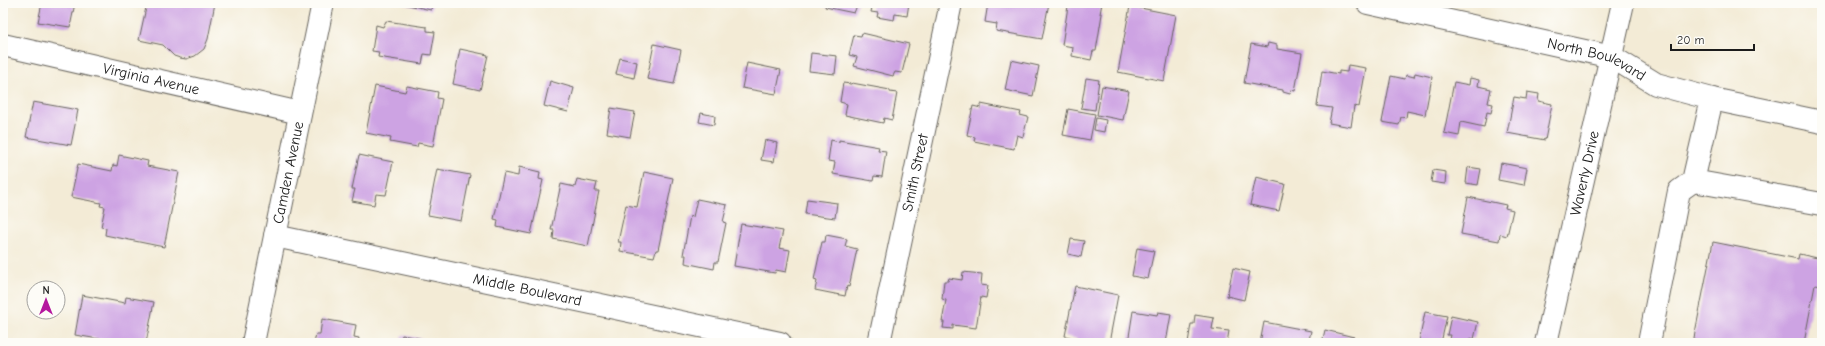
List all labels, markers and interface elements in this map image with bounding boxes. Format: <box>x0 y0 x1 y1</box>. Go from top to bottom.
scale bar <box>1671 26 1754 52</box>
text: 20 m <box>1677 33 1705 47</box>
street label: North Boulevard <box>1546 34 1649 85</box>
street label: Virginia Avenue <box>101 59 202 99</box>
street label: Camden Avenue <box>269 119 307 225</box>
street label: Waverly Drive <box>1566 129 1603 217</box>
street label: Smith Street <box>898 132 932 213</box>
street label: Middle Boulevard <box>471 269 583 310</box>
north arrow <box>26 280 66 320</box>
text: N <box>42 284 50 297</box>

